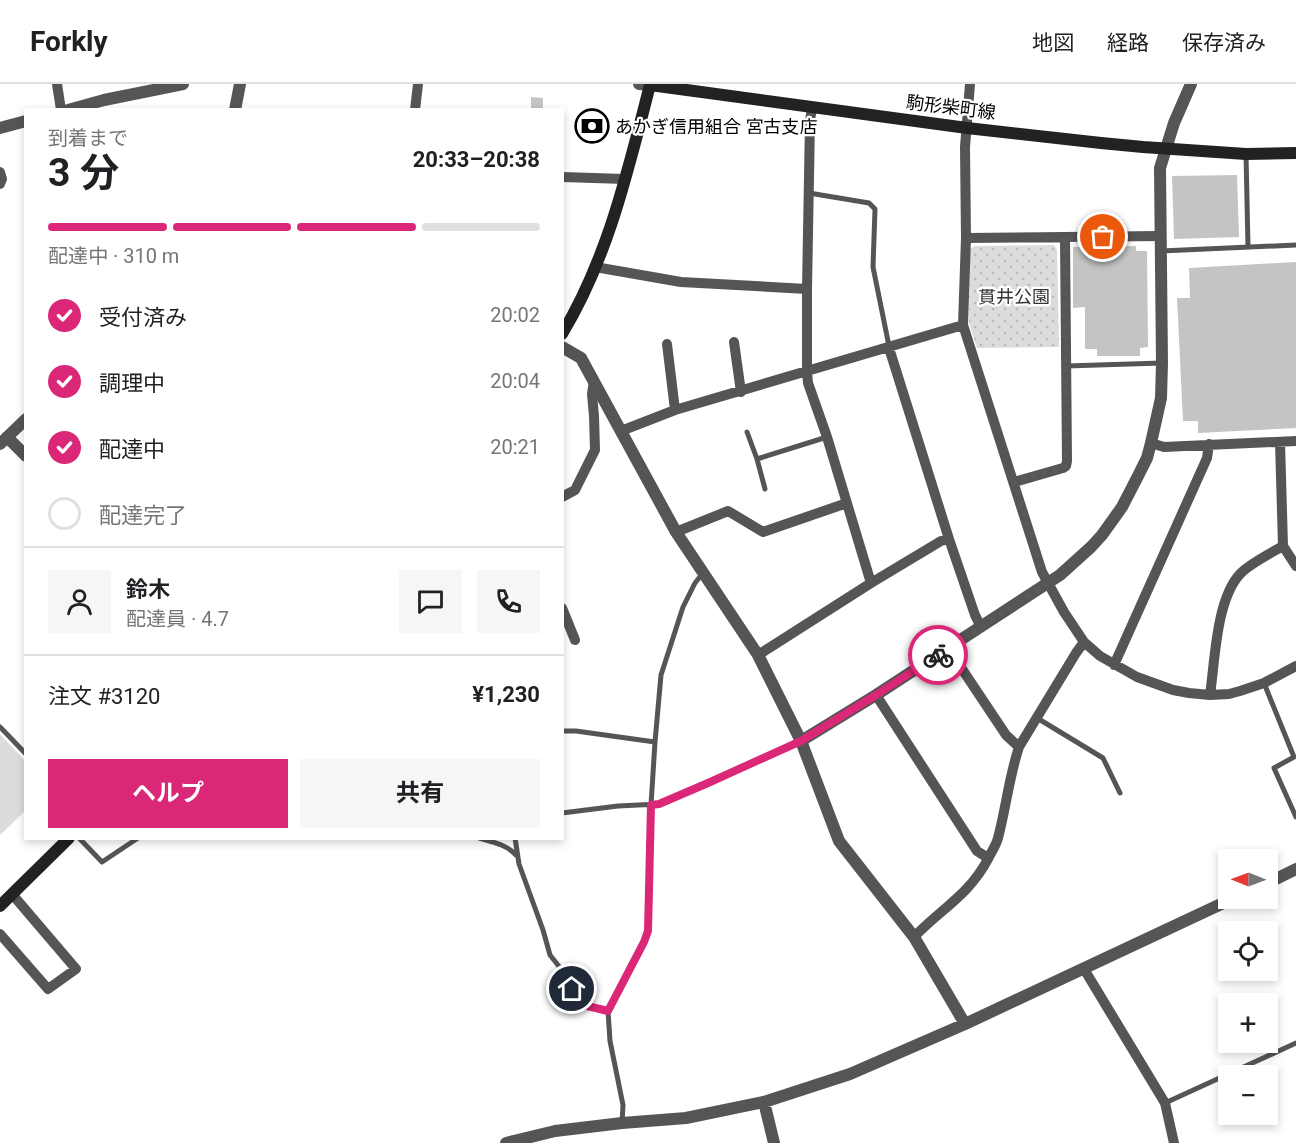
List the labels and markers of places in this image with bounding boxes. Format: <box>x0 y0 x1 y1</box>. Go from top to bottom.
bank icon: あかぎ信用組合 宮古支店 <box>574 108 610 144</box>
place label: あかぎ信用組合 宮古支店 <box>615 116 817 137</box>
pin <box>1077 211 1128 262</box>
pin <box>546 963 597 1014</box>

